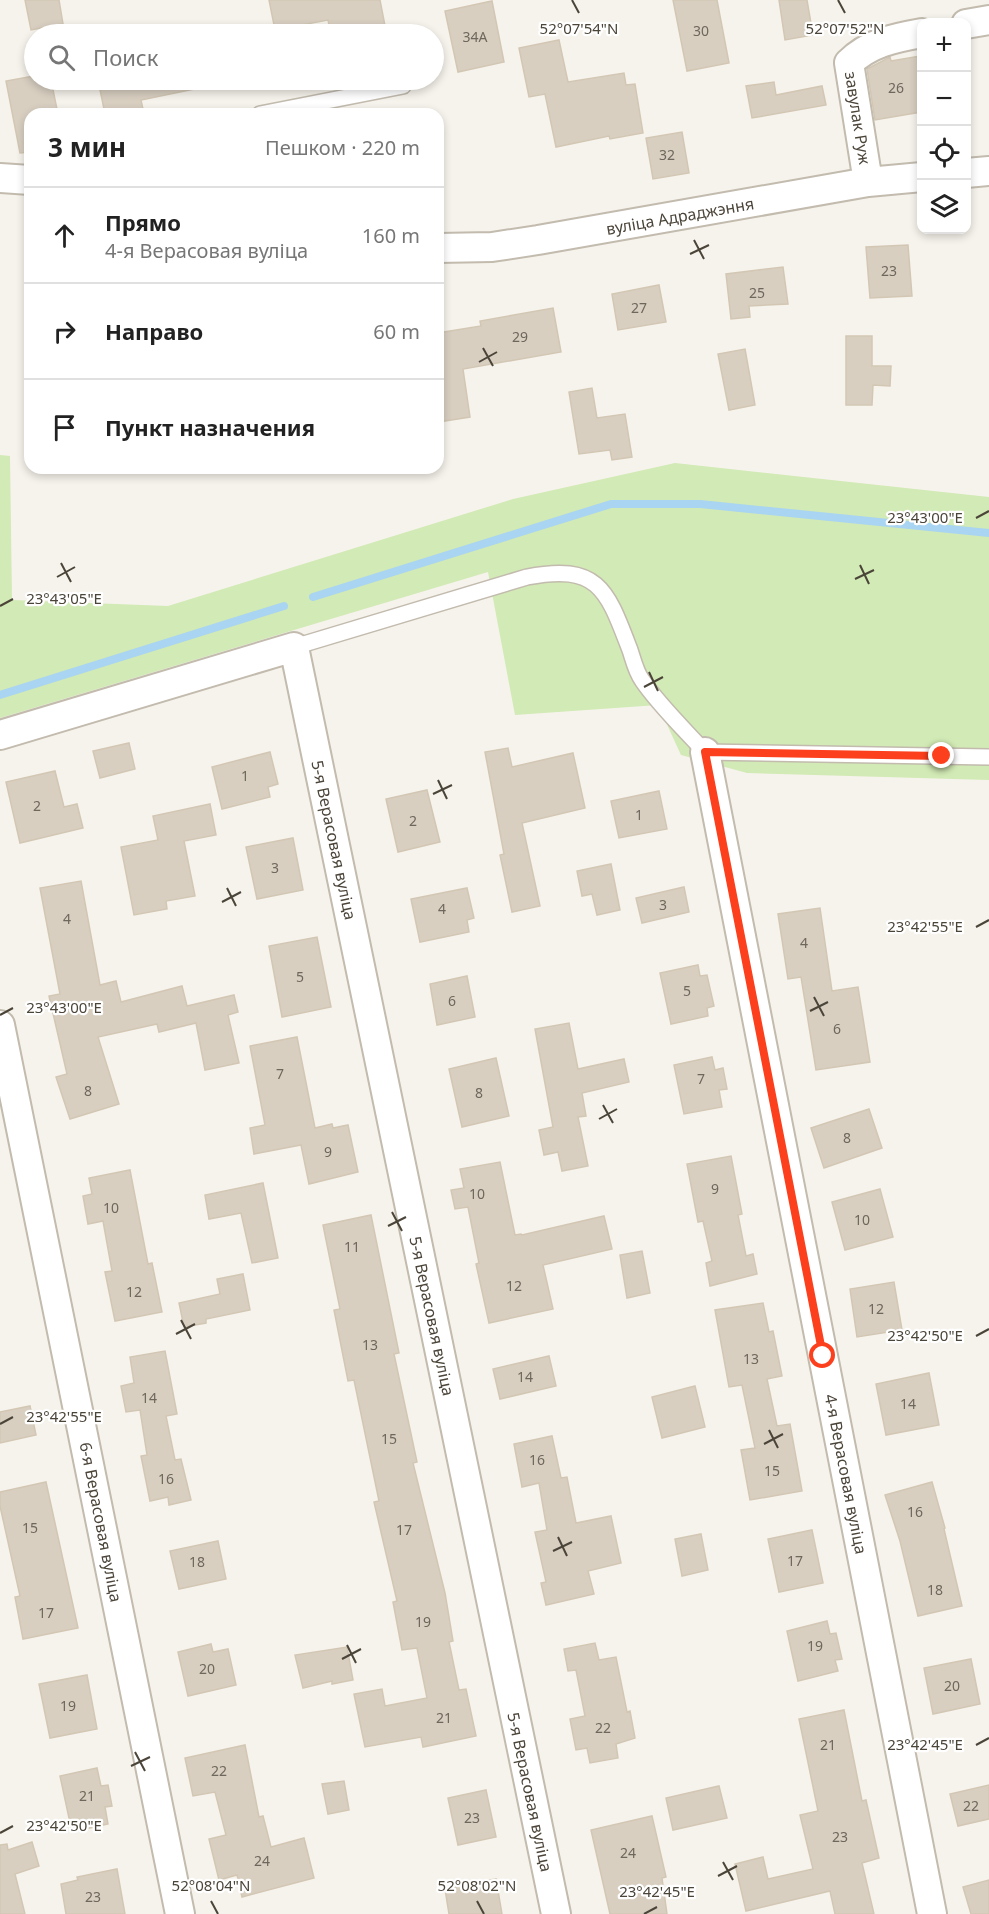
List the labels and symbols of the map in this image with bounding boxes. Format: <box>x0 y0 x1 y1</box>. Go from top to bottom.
text: 52°07'54"N <box>540 18 618 38</box>
text: 52°07'52"N <box>806 18 884 38</box>
house number: 30 <box>693 21 709 40</box>
house number: 34А <box>463 27 488 46</box>
street label: завулак Руж <box>840 70 876 167</box>
house number: 26 <box>888 78 904 97</box>
house number: 32 <box>659 145 675 164</box>
street label: вуліца Адраджэння <box>604 192 756 240</box>
house number: 23 <box>881 261 897 280</box>
house number: 25 <box>749 283 765 302</box>
house number: 27 <box>631 298 647 317</box>
house number: 29 <box>512 327 528 346</box>
text: 23°43'00"E <box>887 507 963 527</box>
text: 23°43'05"E <box>26 588 102 608</box>
route end <box>928 742 954 768</box>
street label: 5-я Верасовая вуліца <box>306 758 362 922</box>
house number: 1 <box>241 766 249 785</box>
house number: 2 <box>33 796 41 815</box>
house number: 1 <box>635 805 643 824</box>
house number: 2 <box>409 811 417 830</box>
house number: 3 <box>271 858 279 877</box>
house number: 3 <box>659 895 667 914</box>
house number: 4 <box>438 899 446 918</box>
house number: 4 <box>63 909 71 928</box>
text: 23°42'55"E <box>887 916 963 936</box>
house number: 4 <box>800 933 808 952</box>
house number: 5 <box>296 967 304 986</box>
house number: 5 <box>683 981 691 1000</box>
house number: 6 <box>448 991 456 1010</box>
text: 23°43'00"E <box>26 997 102 1017</box>
house number: 6 <box>833 1019 841 1038</box>
house number: 7 <box>276 1064 284 1083</box>
house number: 7 <box>697 1069 705 1088</box>
house number: 8 <box>84 1081 92 1100</box>
house number: 8 <box>475 1083 483 1102</box>
house number: 8 <box>843 1128 851 1147</box>
house number: 9 <box>324 1142 332 1161</box>
house number: 9 <box>711 1179 719 1198</box>
house number: 10 <box>469 1184 485 1203</box>
house number: 10 <box>103 1198 119 1217</box>
house number: 10 <box>854 1210 870 1229</box>
street label: 5-я Верасовая вуліца <box>404 1234 460 1398</box>
house number: 11 <box>344 1237 360 1256</box>
house number: 12 <box>506 1276 522 1295</box>
house number: 12 <box>126 1282 142 1301</box>
house number: 12 <box>868 1299 884 1318</box>
text: 23°42'50"E <box>887 1325 963 1345</box>
house number: 13 <box>362 1335 378 1354</box>
route start <box>809 1342 835 1368</box>
house number: 13 <box>743 1349 759 1368</box>
house number: 14 <box>517 1367 533 1386</box>
house number: 14 <box>141 1388 157 1407</box>
street label: 4-я Верасовая вуліца <box>820 1392 872 1556</box>
house number: 14 <box>900 1394 916 1413</box>
text: 23°42'55"E <box>26 1406 102 1426</box>
house number: 15 <box>381 1429 397 1448</box>
street label: 6-я Верасовая вуліца <box>75 1440 127 1604</box>
house number: 16 <box>529 1450 545 1469</box>
house number: 15 <box>764 1461 780 1480</box>
house number: 16 <box>158 1469 174 1488</box>
house number: 16 <box>907 1502 923 1521</box>
house number: 15 <box>22 1518 38 1537</box>
house number: 17 <box>396 1520 412 1539</box>
house number: 17 <box>787 1551 803 1570</box>
house number: 18 <box>189 1552 205 1571</box>
house number: 18 <box>927 1580 943 1599</box>
house number: 17 <box>38 1603 54 1622</box>
house number: 19 <box>415 1612 431 1631</box>
house number: 19 <box>807 1636 823 1655</box>
house number: 20 <box>199 1659 215 1678</box>
house number: 20 <box>944 1676 960 1695</box>
house number: 19 <box>60 1696 76 1715</box>
house number: 21 <box>436 1708 452 1727</box>
street label: 5-я Верасовая вуліца <box>502 1710 558 1874</box>
house number: 22 <box>595 1718 611 1737</box>
text: 23°42'45"E <box>887 1734 963 1754</box>
house number: 21 <box>820 1735 836 1754</box>
house number: 22 <box>211 1761 227 1780</box>
house number: 21 <box>79 1786 95 1805</box>
house number: 22 <box>963 1796 979 1815</box>
house number: 23 <box>464 1808 480 1827</box>
text: 23°42'50"E <box>26 1815 102 1835</box>
house number: 23 <box>832 1827 848 1846</box>
house number: 24 <box>620 1843 636 1862</box>
house number: 24 <box>254 1851 270 1870</box>
text: 52°08'04"N <box>172 1875 250 1895</box>
text: 52°08'02"N <box>438 1875 516 1895</box>
text: 23°42'45"E <box>619 1881 695 1901</box>
house number: 23 <box>85 1887 101 1906</box>

